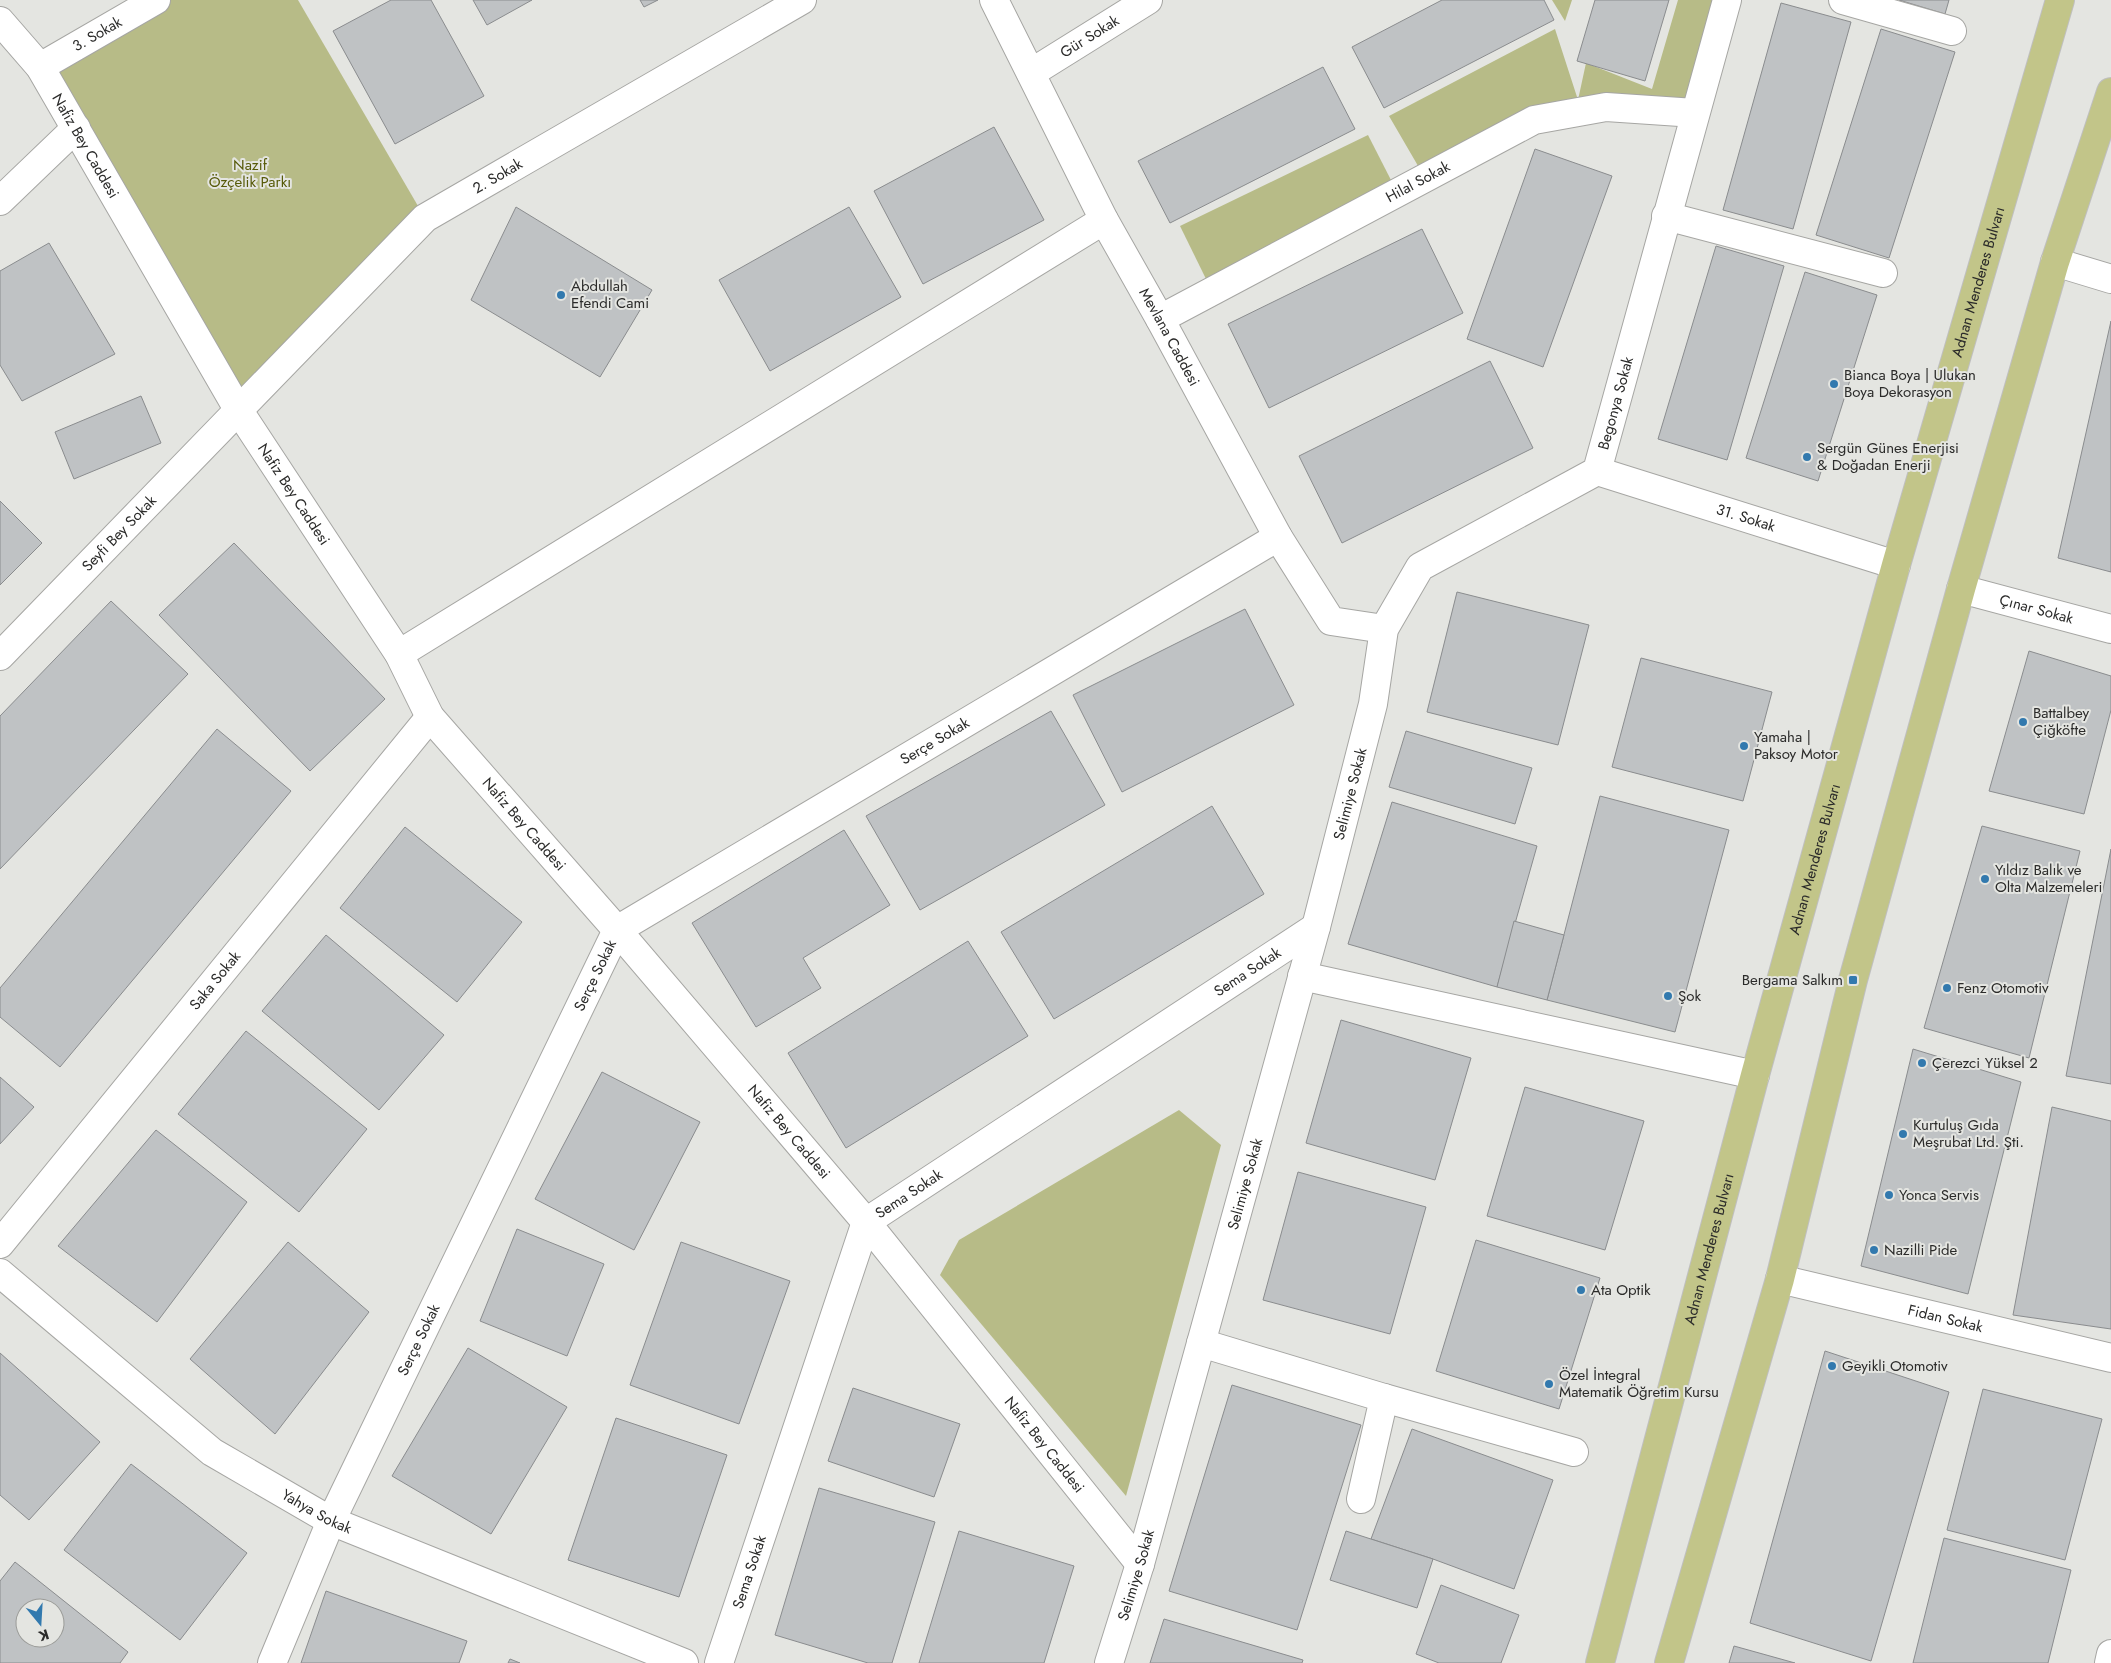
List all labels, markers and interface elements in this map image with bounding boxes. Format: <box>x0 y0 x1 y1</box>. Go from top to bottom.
street label: Gür Sokak <box>1056 9 1124 63</box>
street label: 3. Sokak <box>68 11 126 57</box>
street label: Nafiz Bey Caddesi <box>47 89 125 202</box>
street label: 2. Sokak <box>468 153 527 199</box>
park label: Nazif Özçelik Parkı <box>209 154 291 193</box>
street label: Hilal Sokak <box>1382 155 1454 208</box>
street label: Adnan Menderes Bulvarı <box>1946 204 2010 360</box>
place label: Abdullah Efendi Cami <box>571 275 649 314</box>
street label: Mevlana Caddesi <box>1134 284 1205 390</box>
marker: Abdullah Efendi Cami <box>555 289 567 301</box>
street label: Begonya Sokak <box>1592 354 1639 452</box>
place label: Bianca Boya | Ulukan Boya Dekorasyon <box>1844 364 1976 403</box>
marker: Bianca Boya | Ulukan Boya Dekorasyon <box>1828 378 1840 390</box>
place label: Sergün Günes Enerjisi & Doğadan Enerji <box>1817 437 1959 476</box>
street label: Nafiz Bey Caddesi <box>252 439 335 549</box>
marker: Sergün Günes Enerjisi & Doğadan Enerji <box>1801 451 1813 463</box>
street label: Seyfi Bey Sokak <box>77 490 162 576</box>
street label: 31. Sokak <box>1713 498 1779 538</box>
street label: Çınar Sokak <box>1997 589 2076 630</box>
place label: Battalbey Çiğköfte <box>2033 702 2090 741</box>
street label: Serçe Sokak <box>896 712 974 770</box>
marker: Battalbey Çiğköfte <box>2017 716 2029 728</box>
place label: Yamaha | Paksoy Motor <box>1754 726 1839 765</box>
marker: Yamaha | Paksoy Motor <box>1738 740 1750 752</box>
street label: Selimiye Sokak <box>1328 745 1372 842</box>
street label: Nafiz Bey Caddesi <box>477 773 571 876</box>
street label: Adnan Menderes Bulvarı <box>1783 781 1846 937</box>
place label: Yıldız Balık ve Olta Malzemeleri <box>1995 859 2102 898</box>
marker: Yıldız Balık ve Olta Malzemeleri <box>1979 873 1991 885</box>
street label: Serçe Sokak <box>568 935 622 1015</box>
street label: Sema Sokak <box>1210 942 1286 1002</box>
street label: Saka Sokak <box>184 946 246 1015</box>
place label: Bergama Salkım <box>1742 969 1843 991</box>
marker: Bergama Salkım <box>1847 974 1859 986</box>
place label: Fenz Otomotiv <box>1957 977 2049 999</box>
marker: Fenz Otomotiv <box>1941 982 1953 994</box>
place label: Şok <box>1678 985 1701 1007</box>
marker: Şok <box>1662 990 1674 1002</box>
place label: Çerezci Yüksel 2 <box>1932 1052 2038 1074</box>
marker: Çerezci Yüksel 2 <box>1916 1057 1928 1069</box>
street label: Nafiz Bey Caddesi <box>742 1080 836 1184</box>
place label: Kurtuluş Gıda Meşrubat Ltd. Şti. <box>1913 1114 2024 1153</box>
marker: Kurtuluş Gıda Meşrubat Ltd. Şti. <box>1897 1128 1909 1140</box>
street label: Selimiye Sokak <box>1222 1135 1268 1232</box>
street label: Sema Sokak <box>871 1164 947 1224</box>
street label: Adnan Menderes Bulvarı <box>1679 1171 1740 1327</box>
place label: Yonca Servis <box>1899 1184 1979 1206</box>
marker: Yonca Servis <box>1883 1189 1895 1201</box>
place label: Nazilli Pide <box>1884 1239 1958 1261</box>
marker: Nazilli Pide <box>1868 1244 1880 1256</box>
place label: Ata Optik <box>1591 1279 1651 1301</box>
marker: Ata Optik <box>1575 1284 1587 1296</box>
street label: Fidan Sokak <box>1906 1299 1985 1338</box>
street label: Serçe Sokak <box>392 1300 446 1379</box>
place label: Geyikli Otomotiv <box>1842 1355 1948 1377</box>
marker: Geyikli Otomotiv <box>1826 1360 1838 1372</box>
place label: Özel İntegral Matematik Öğretim Kursu <box>1559 1364 1719 1403</box>
marker: Özel İntegral Matematik Öğretim Kursu <box>1543 1378 1555 1390</box>
street label: Nafiz Bey Caddesi <box>999 1392 1090 1497</box>
street label: Yahya Sokak <box>277 1484 355 1539</box>
street label: Selimiye Sokak <box>1112 1526 1160 1624</box>
street label: Sema Sokak <box>727 1532 772 1612</box>
north arrow <box>15 1598 65 1648</box>
text: K <box>36 1624 52 1646</box>

